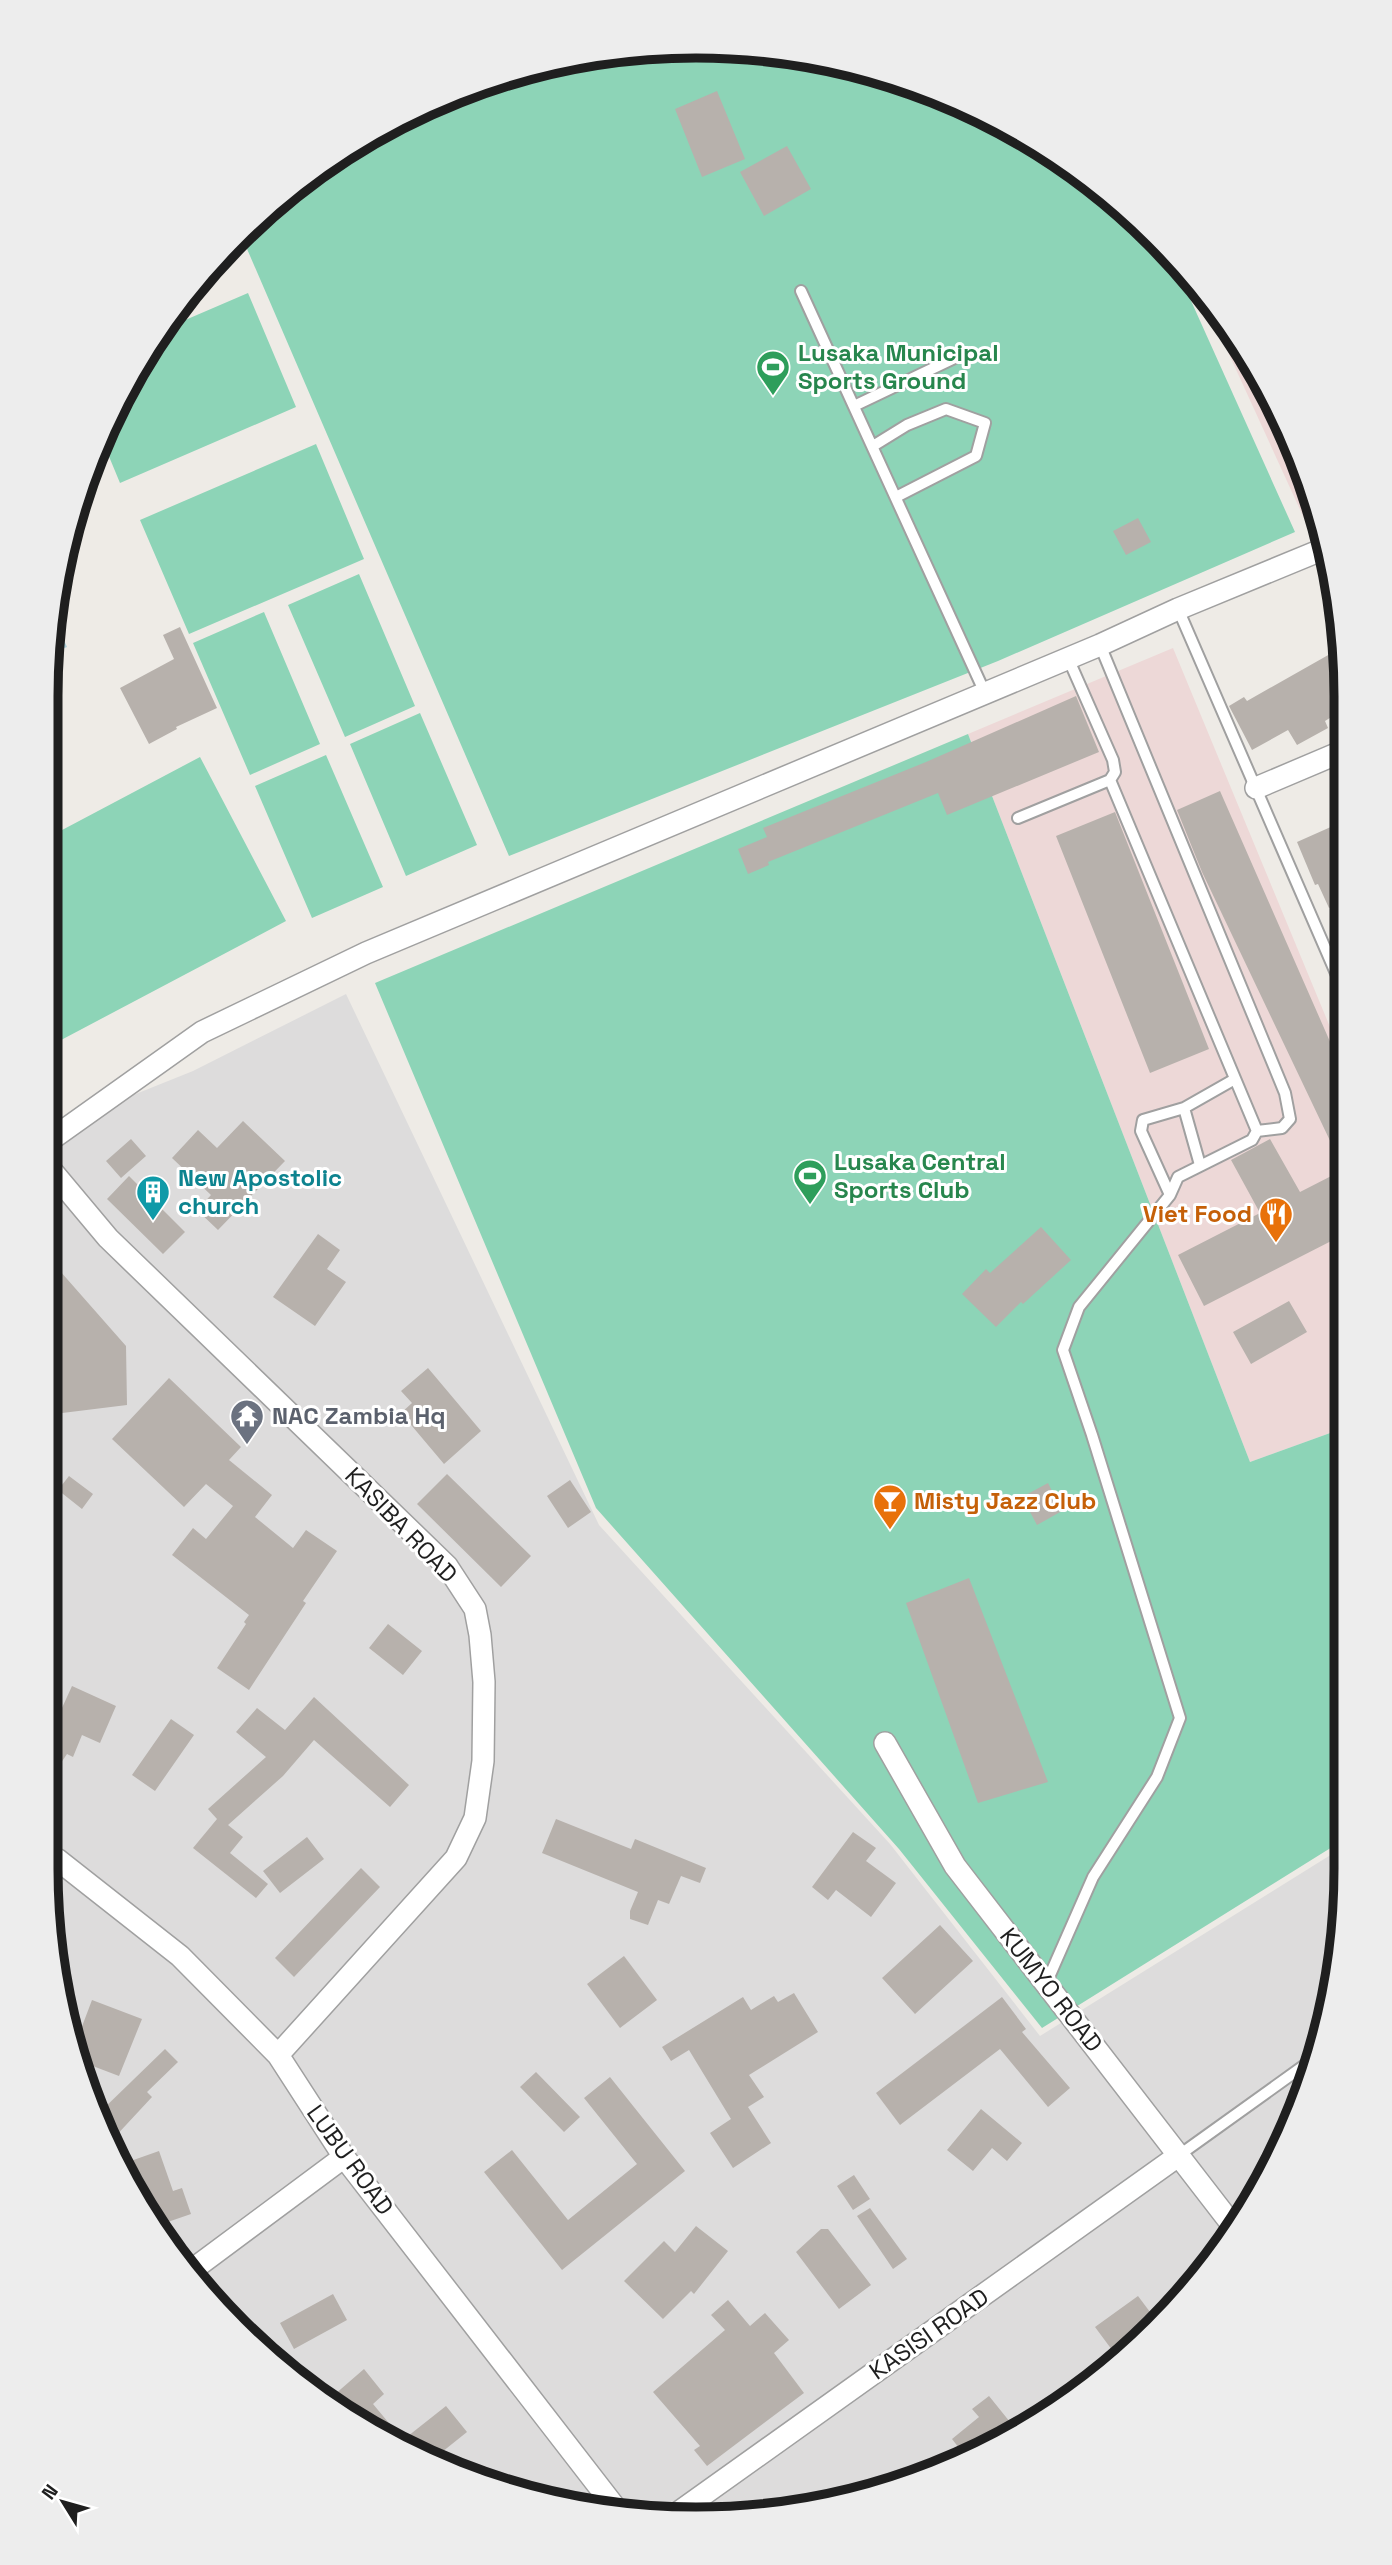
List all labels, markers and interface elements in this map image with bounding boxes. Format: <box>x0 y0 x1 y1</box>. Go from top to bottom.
place label: Lusaka Municipal Sports Ground <box>798 337 999 396</box>
sports icon: Lusaka Municipal Sports Ground <box>754 348 792 397</box>
place label: Lusaka Central Sports Club <box>834 1146 1006 1205</box>
sports icon: Lusaka Central Sports Club <box>791 1157 829 1206</box>
place label: New Apostolic church <box>178 1162 342 1221</box>
building icon: New Apostolic church <box>134 1173 172 1222</box>
restaurant icon: Viet Food <box>1257 1195 1295 1244</box>
place label: Viet Food <box>1143 1198 1252 1229</box>
temple icon: NAC Zambia Hq <box>228 1397 266 1446</box>
place label: NAC Zambia Hq <box>272 1400 446 1431</box>
street label: KASIBA ROAD <box>338 1460 464 1589</box>
bar icon: Misty Jazz Club <box>871 1482 909 1531</box>
place label: Misty Jazz Club <box>914 1485 1096 1516</box>
street label: KUMYO ROAD <box>993 1921 1110 2058</box>
street label: LUBU ROAD <box>300 2099 401 2221</box>
street label: KASISI ROAD <box>863 2281 995 2386</box>
north arrow <box>28 2467 98 2537</box>
text: N <box>36 2479 64 2505</box>

